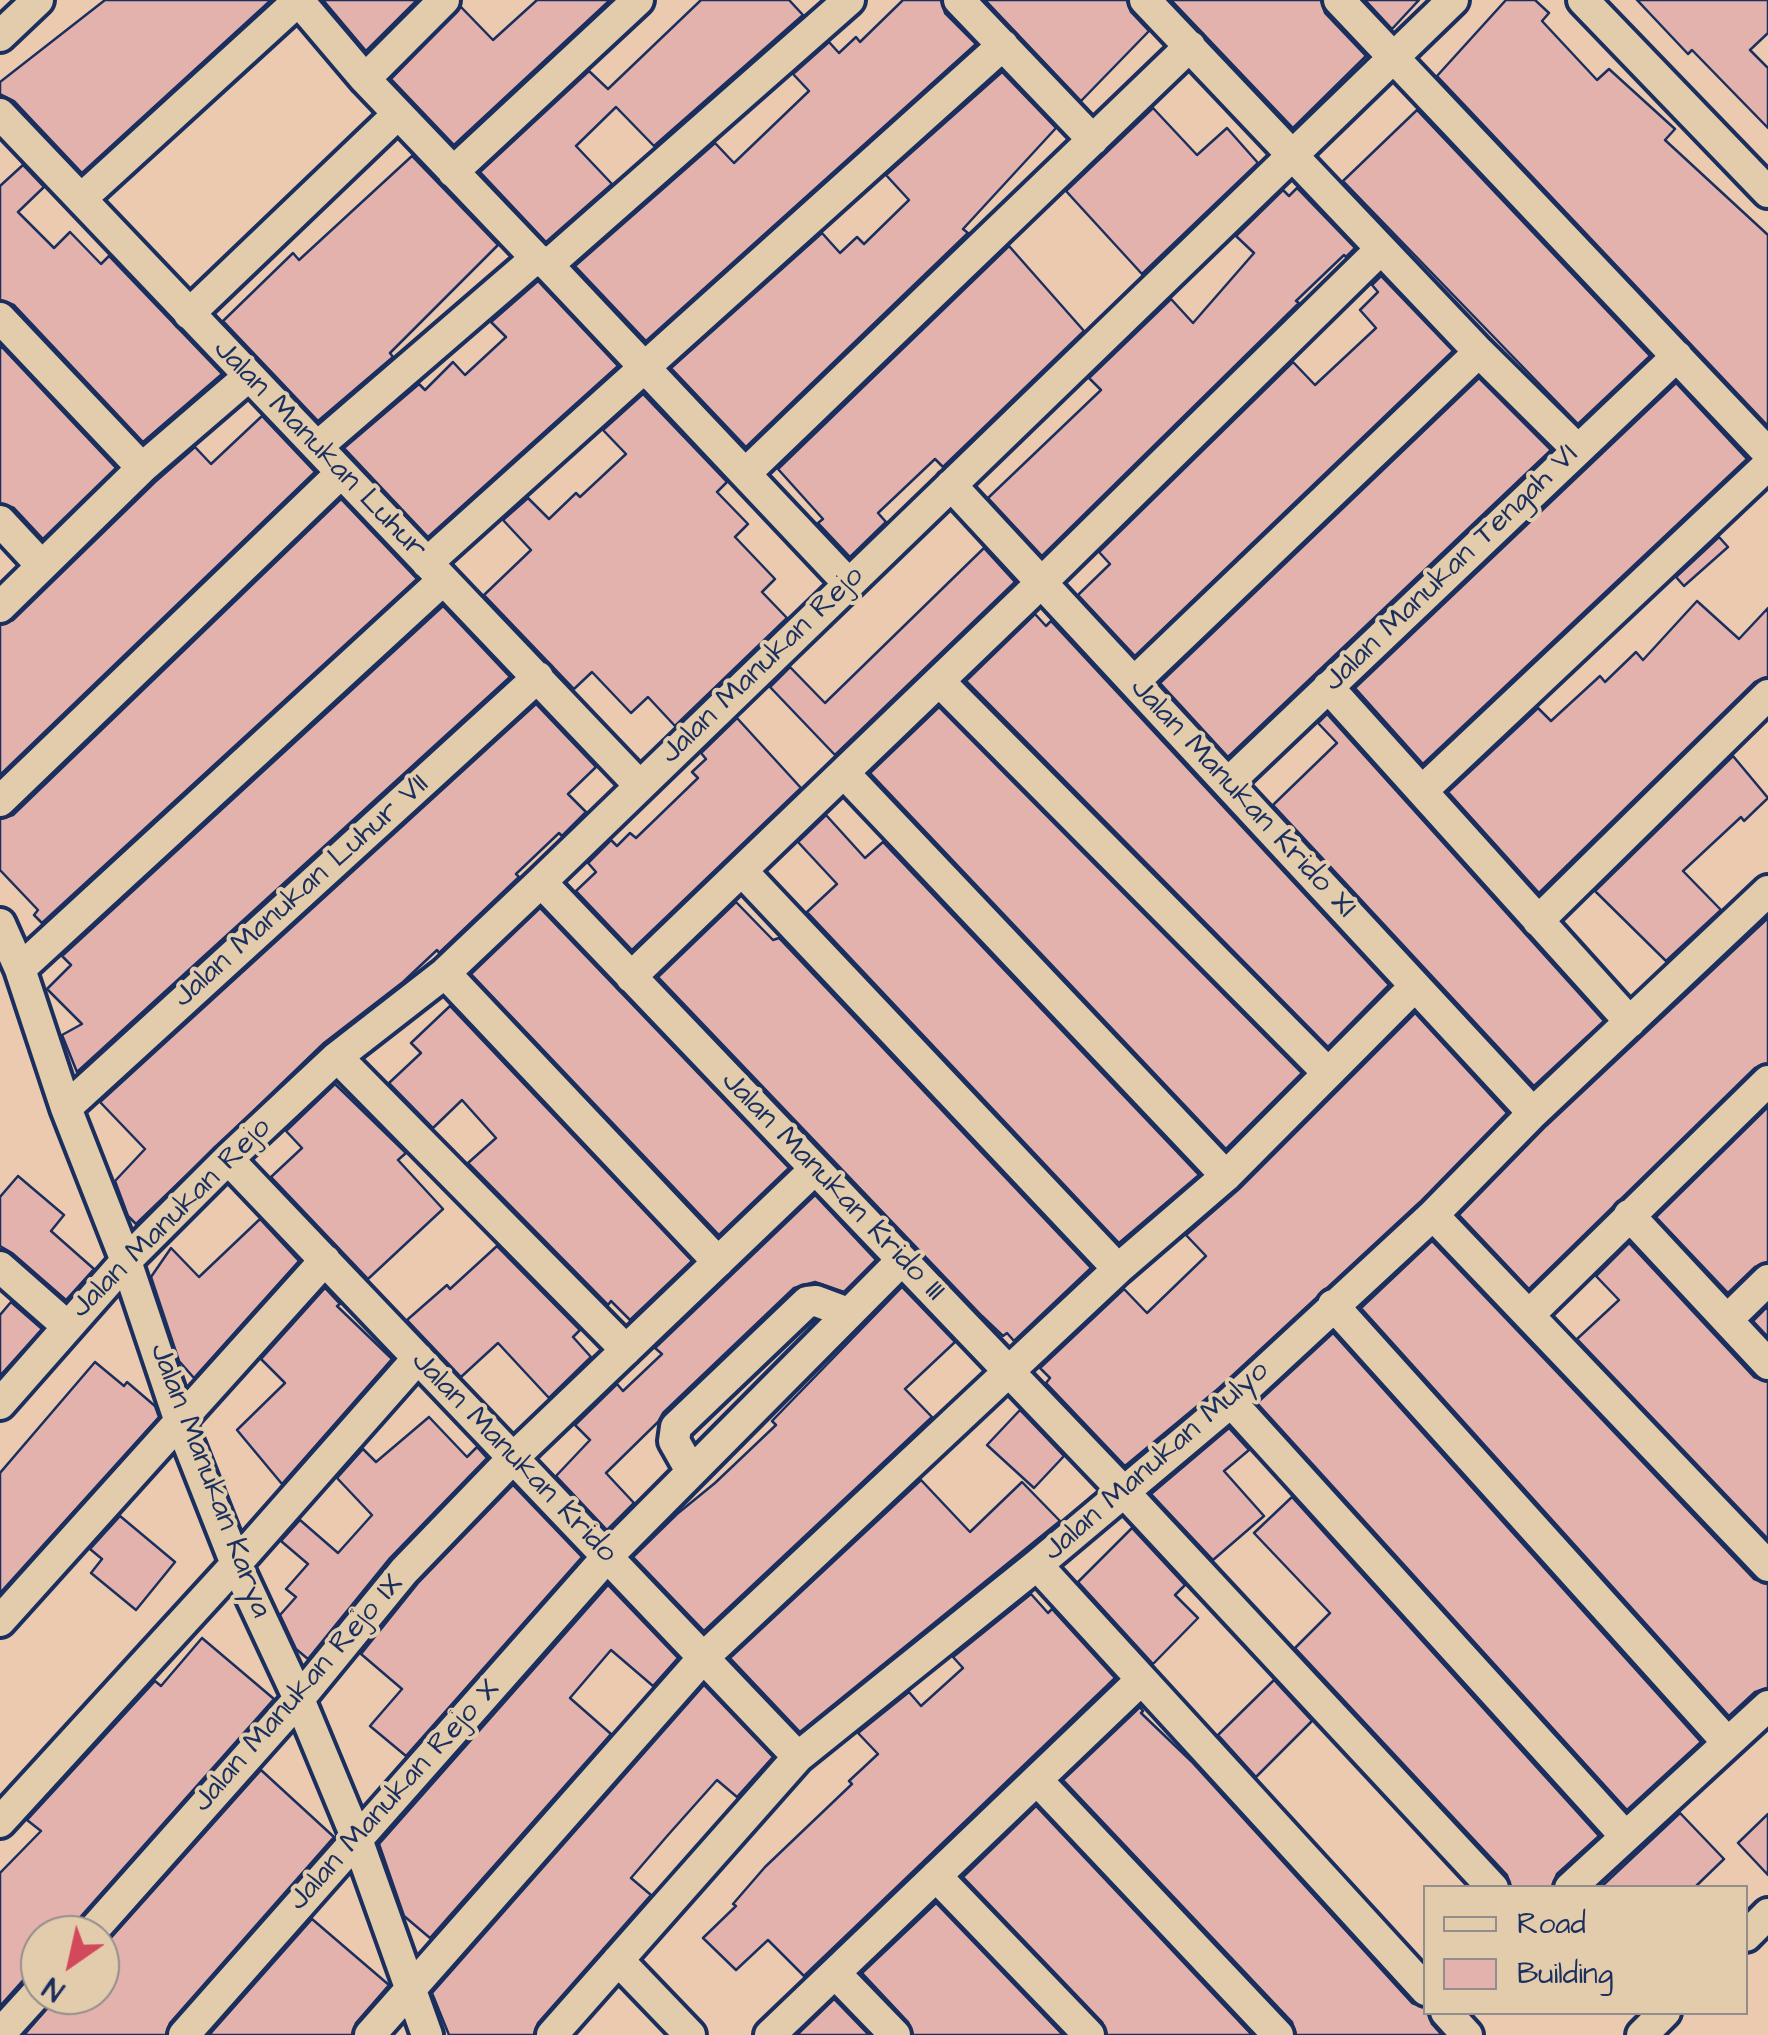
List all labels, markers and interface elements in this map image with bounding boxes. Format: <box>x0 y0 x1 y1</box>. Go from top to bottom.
street label: Jalan Manukan Luhur <box>205 333 433 567</box>
street label: Jalan Manukan Tengah VI <box>1317 438 1587 700</box>
street label: Jalan Manukan Rejo <box>654 560 872 772</box>
street label: Jalan Manukan Krido XI <box>1121 671 1363 927</box>
street label: Jalan Manukan Luhur VII <box>167 768 437 1016</box>
street label: Jalan Manukan Krido III <box>713 1064 951 1310</box>
street label: Jalan Manukan Rejo <box>64 1111 280 1327</box>
street label: Jalan Manukan Karya <box>140 1339 278 1623</box>
street label: Jalan Manukan Krido <box>403 1345 623 1571</box>
street label: Jalan Manukan Mulyo <box>1037 1354 1277 1570</box>
street label: Jalan Manukan Rejo IX <box>186 1568 412 1820</box>
street label: Jalan Manukan Rejo X <box>282 1673 508 1919</box>
legend <box>1423 1885 1748 2015</box>
text: Road <box>1517 1903 1586 1945</box>
north arrow <box>20 1915 120 2015</box>
text: Building <box>1517 1953 1613 1995</box>
text: N <box>36 1968 72 2010</box>

